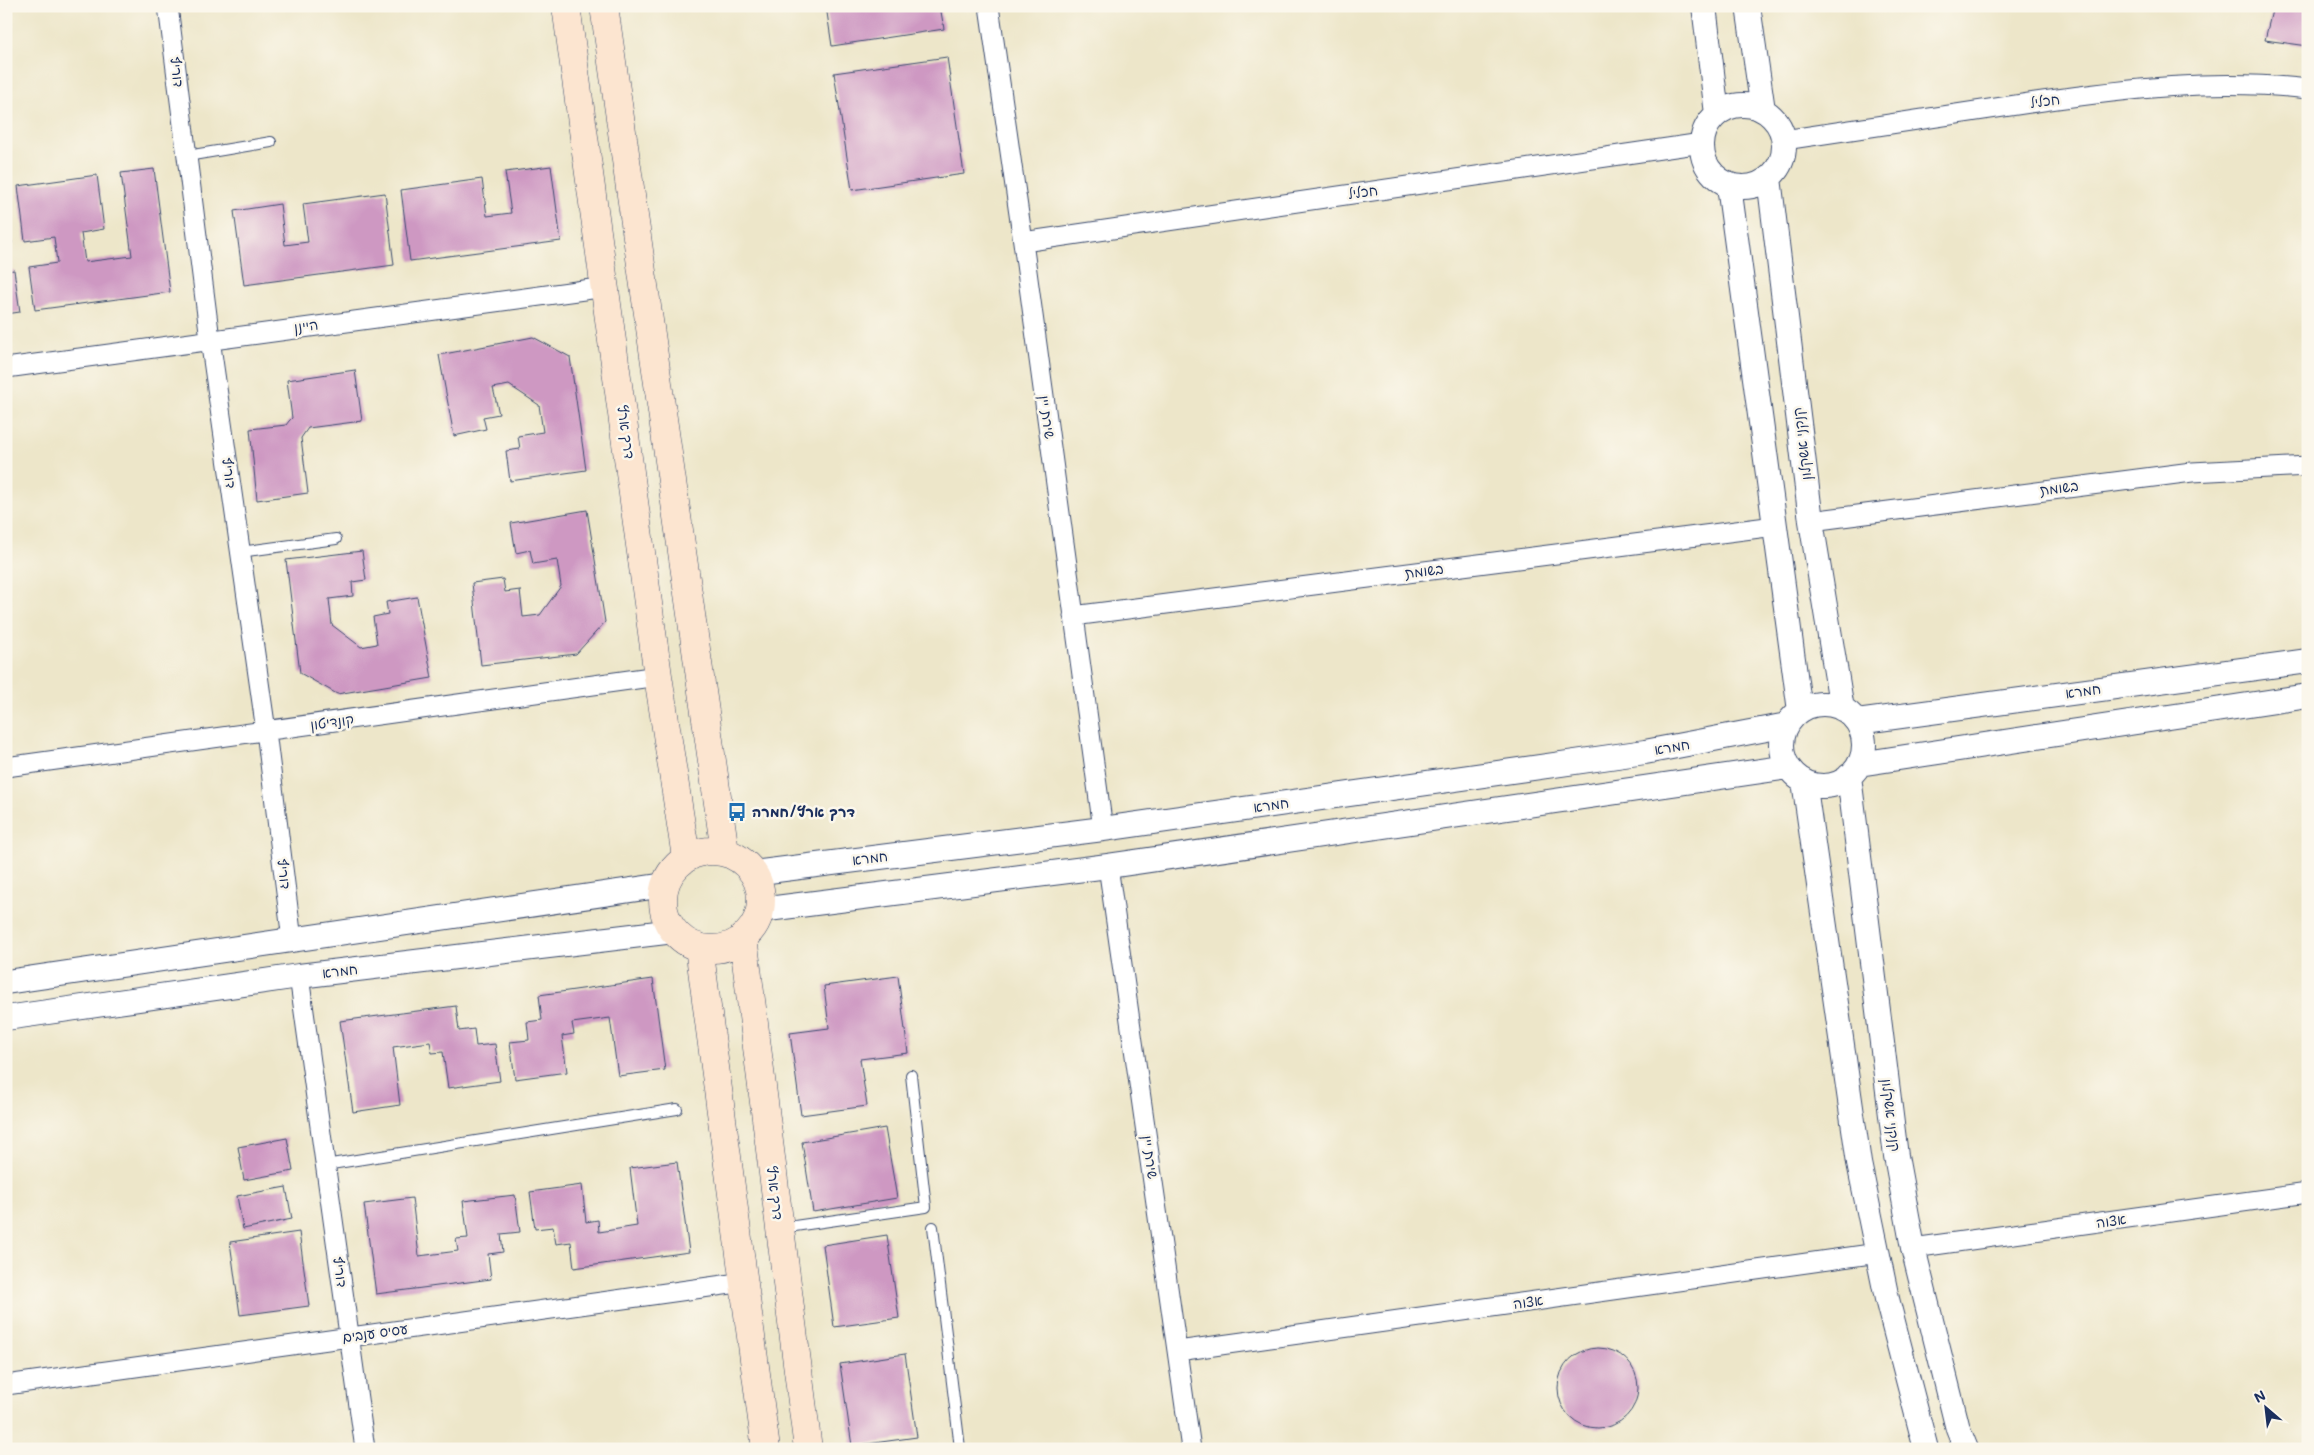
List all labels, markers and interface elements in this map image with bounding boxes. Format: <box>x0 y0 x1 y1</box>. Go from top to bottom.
street label: דוריף <box>166 55 189 88</box>
street label: חכליל <box>2029 89 2061 112</box>
street label: חכליל <box>1347 180 1379 203</box>
street label: היינן <box>293 314 319 337</box>
street label: שירת יין <box>1035 394 1060 440</box>
street label: דרך ארץ <box>613 404 640 460</box>
street label: קנקני אשקלון <box>1788 406 1815 482</box>
street label: דוריף <box>218 456 241 490</box>
street label: בשומת <box>2038 476 2079 499</box>
street label: בשומת <box>1403 559 1444 582</box>
street label: חמרא <box>2064 679 2102 702</box>
street label: קונדיטון <box>309 709 355 734</box>
street label: חמרא <box>1653 734 1691 759</box>
street label: חמרא <box>1252 793 1290 816</box>
bus stop icon: דרך ארץ/חמרה <box>726 801 748 823</box>
place label: דרך ארץ/חמרה <box>752 802 855 821</box>
street label: חמרא <box>851 846 889 869</box>
street label: דוריף <box>273 857 296 890</box>
street label: חמרא <box>321 959 359 982</box>
street label: קנקני אשקלון <box>1878 1077 1905 1153</box>
street label: שירת יין <box>1138 1134 1163 1180</box>
street label: דרך ארץ <box>763 1165 788 1221</box>
street label: אצוה <box>2095 1209 2127 1232</box>
street label: דוריף <box>329 1255 352 1289</box>
street label: אצוה <box>1512 1290 1544 1313</box>
street label: עסיס ענבים <box>341 1319 409 1346</box>
north arrow <box>2242 1382 2292 1432</box>
text: N <box>2251 1385 2269 1407</box>

